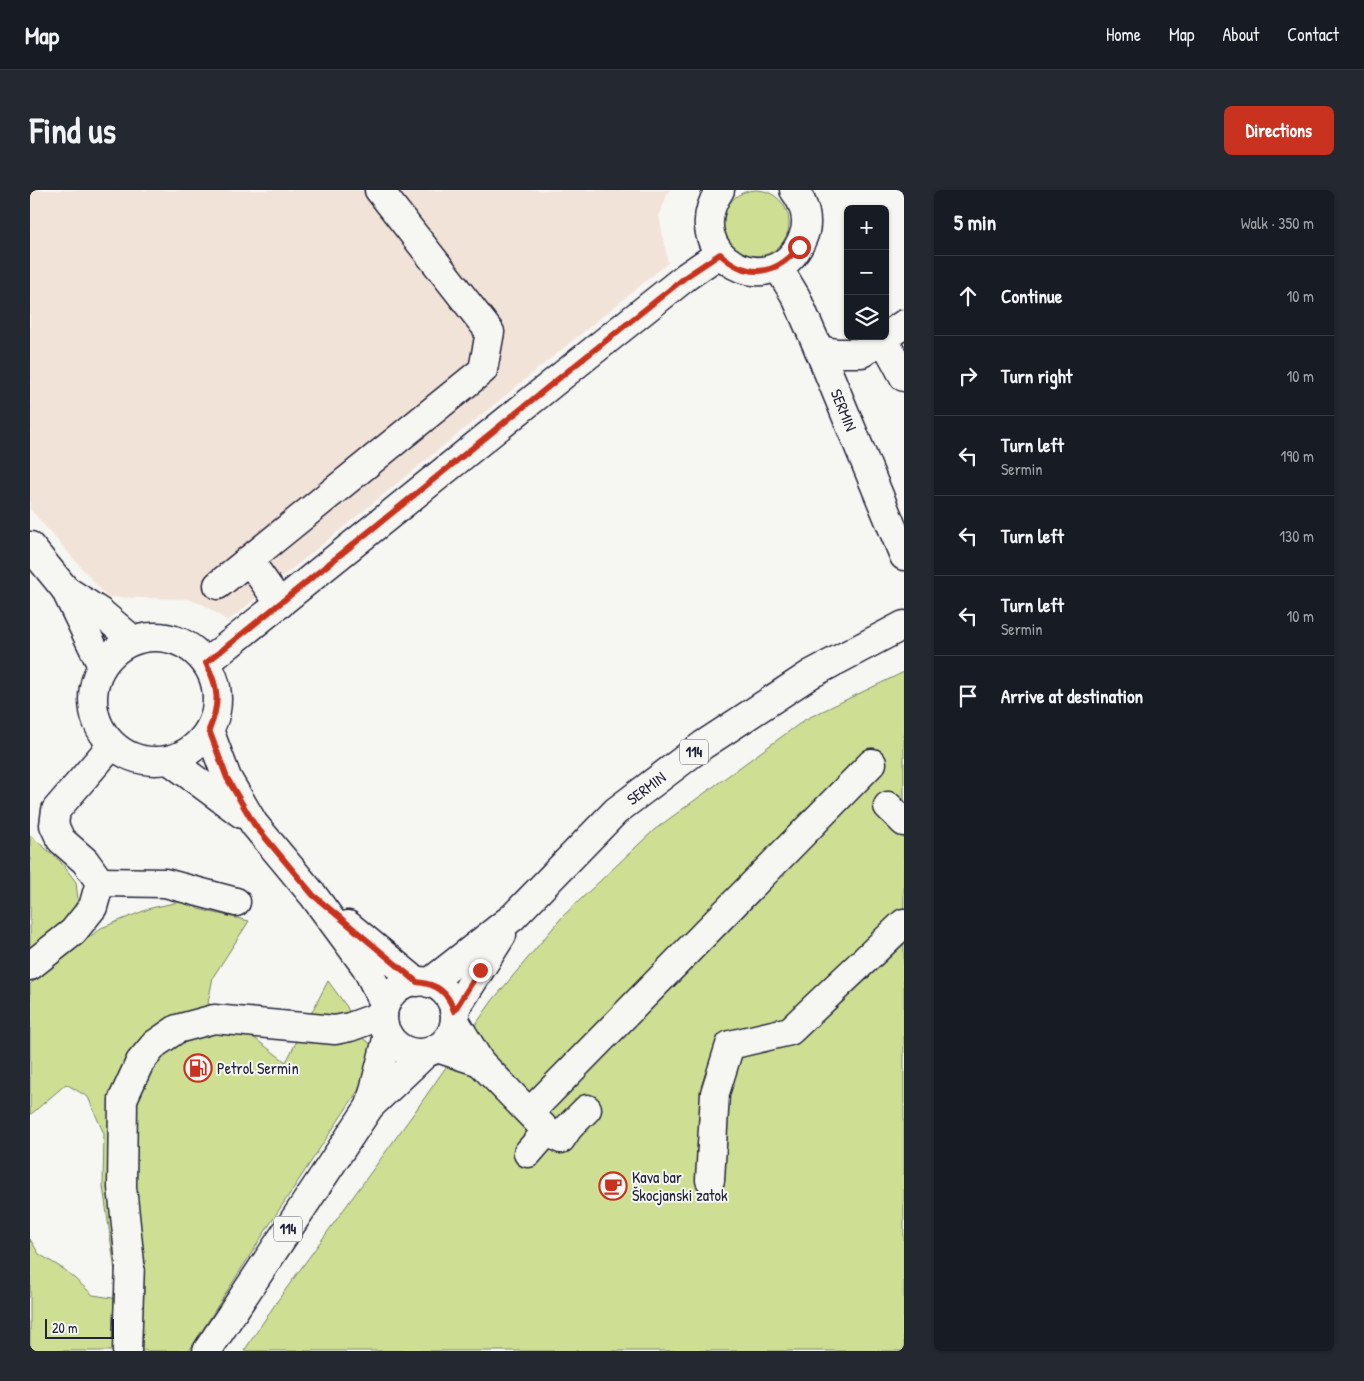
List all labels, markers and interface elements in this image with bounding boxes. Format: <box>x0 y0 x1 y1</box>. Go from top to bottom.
text: Map <box>25 19 59 51</box>
text: Home <box>1106 22 1141 47</box>
text: Map <box>1169 22 1194 47</box>
text: About <box>1222 22 1259 47</box>
text: Contact <box>1287 22 1339 47</box>
button: Directions <box>1224 106 1334 155</box>
text: Find us <box>30 107 116 154</box>
map controls <box>844 205 889 340</box>
button: + <box>844 205 889 250</box>
text: 5 min <box>954 208 996 237</box>
text: Walk · 350 m <box>1241 212 1314 234</box>
route start <box>788 236 811 259</box>
button: − <box>844 250 889 295</box>
icon: ahead <box>954 282 982 310</box>
text: Continue <box>1001 283 1062 309</box>
text: 10 m <box>1286 285 1314 307</box>
button: layers <box>844 295 889 340</box>
icon: right <box>954 362 982 390</box>
text: Turn right <box>1001 363 1072 389</box>
text: 10 m <box>1286 365 1314 387</box>
street label: SERMIN <box>826 386 862 434</box>
text: Turn left <box>1001 432 1064 458</box>
icon: left <box>954 442 982 470</box>
text: 190 m <box>1281 445 1314 467</box>
text: Sermin <box>1001 458 1043 480</box>
icon: left <box>954 522 982 550</box>
text: Turn left <box>1001 523 1064 549</box>
text: 130 m <box>1279 525 1314 547</box>
text: Turn left <box>1001 592 1064 618</box>
icon: left <box>954 602 982 630</box>
text: 10 m <box>1286 605 1314 627</box>
text: Sermin <box>1001 618 1043 640</box>
icon: arrive <box>954 682 982 710</box>
text: Arrive at destination <box>1001 683 1143 709</box>
road number: 114 <box>680 740 708 764</box>
street label: SERMIN <box>622 766 670 810</box>
route end <box>469 959 492 982</box>
fuel station icon: Petrol Sermin <box>183 1053 213 1083</box>
place label: Petrol Sermin <box>217 1057 299 1079</box>
place label: Kava bar Škocjanski zatok <box>632 1166 728 1206</box>
cafe icon: Kava bar Škocjanski zatok <box>598 1171 628 1201</box>
road number: 114 <box>274 1216 302 1242</box>
scale bar <box>45 1316 114 1339</box>
text: 20 m <box>52 1318 78 1337</box>

